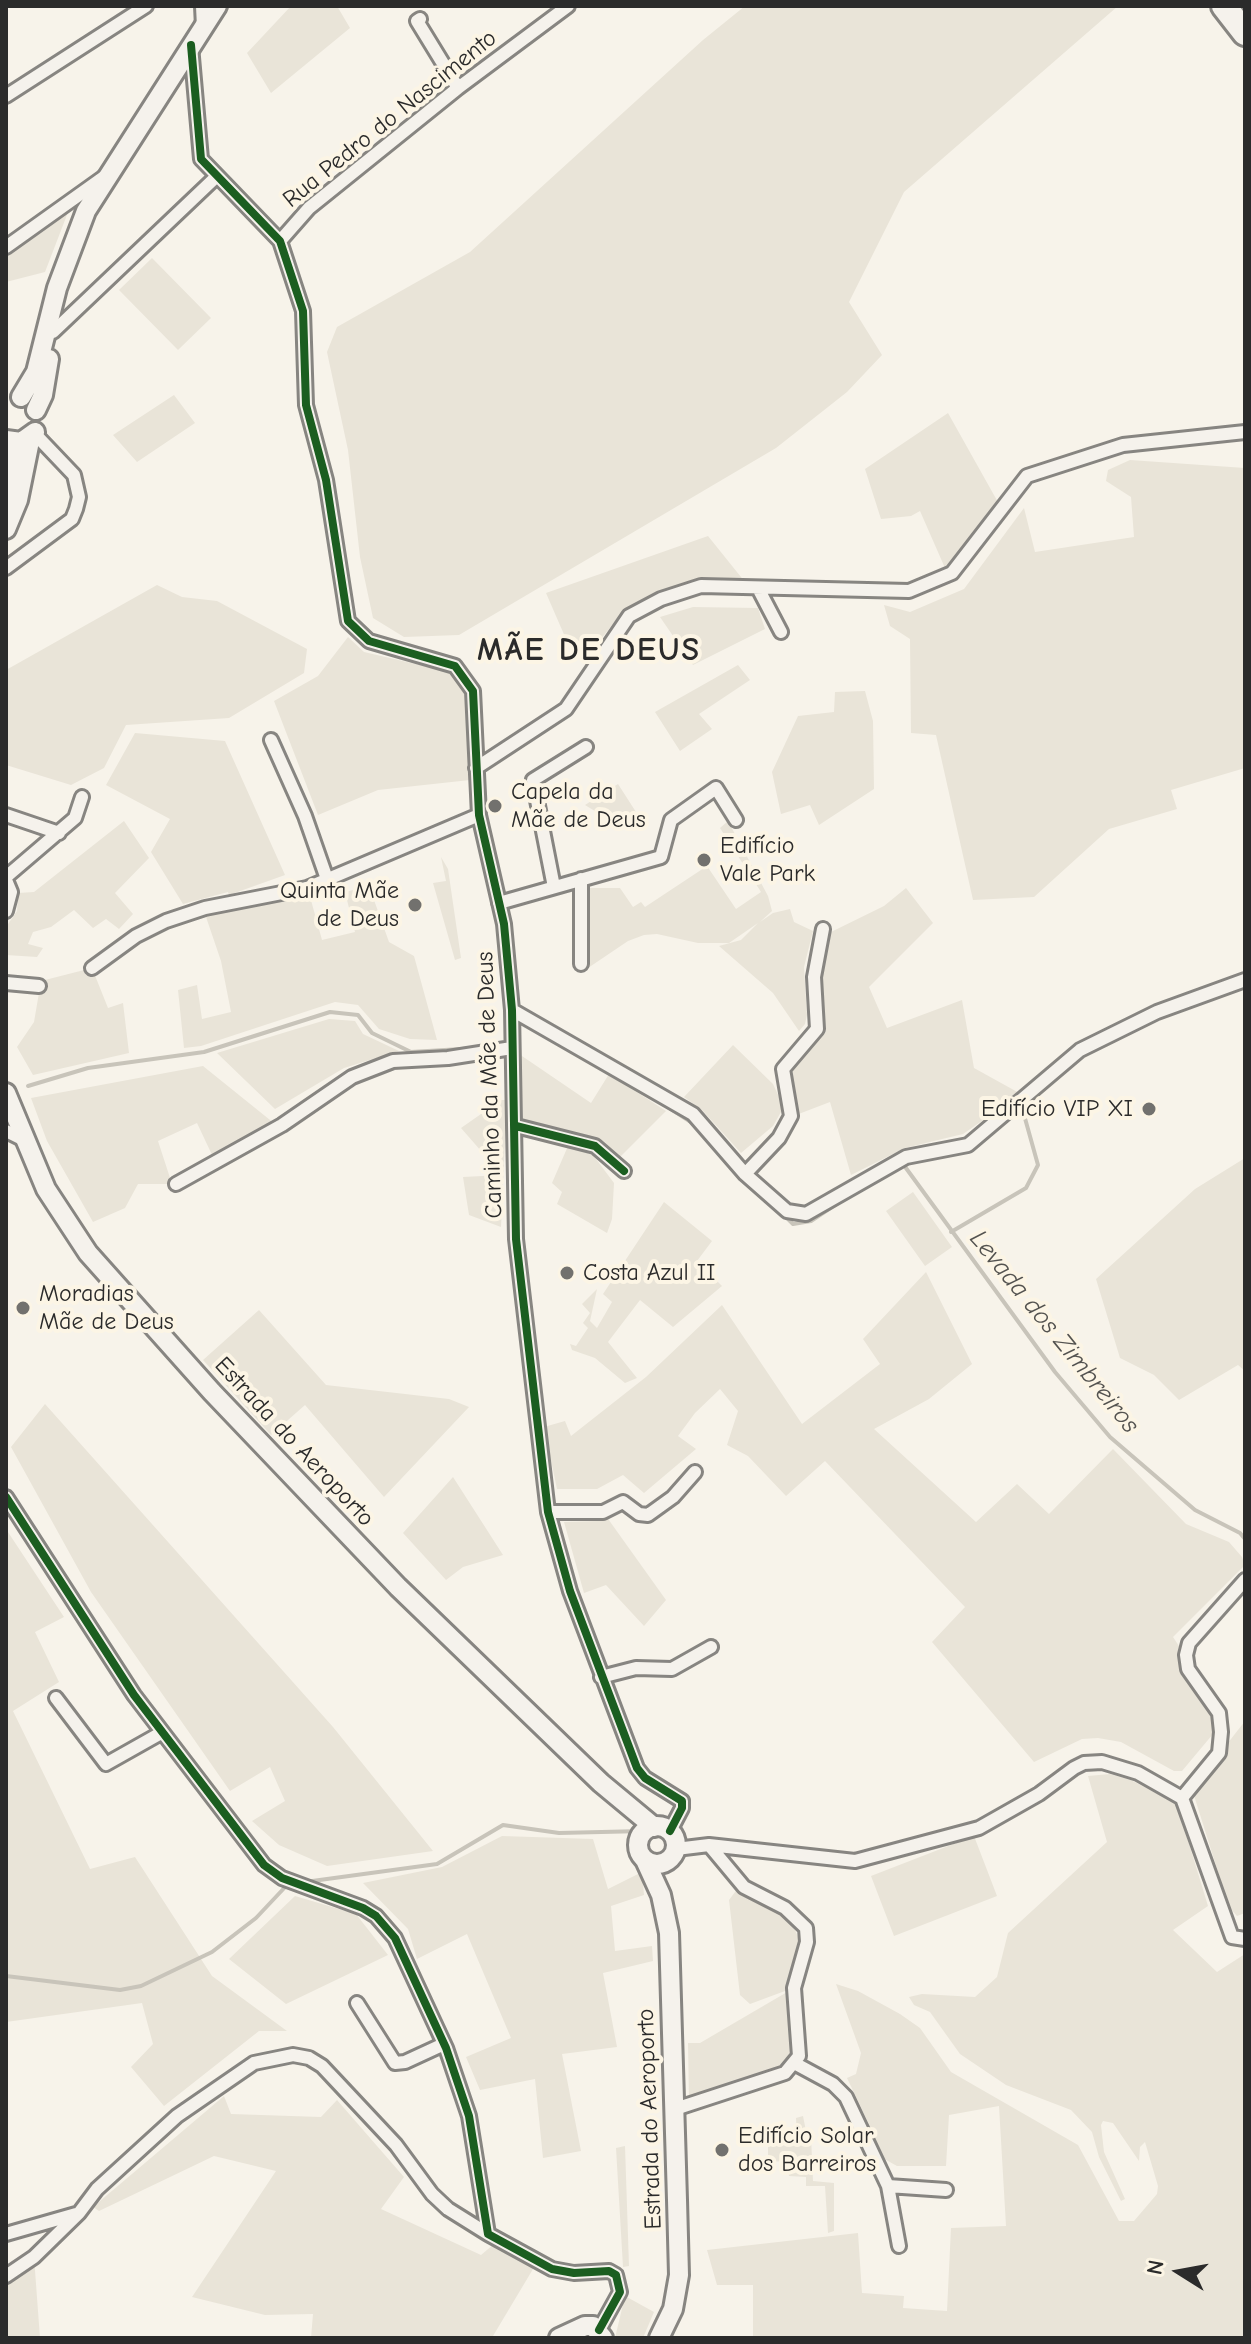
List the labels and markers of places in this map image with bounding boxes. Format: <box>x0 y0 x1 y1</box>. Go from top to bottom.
place label: Capela da Mãe de Deus <box>511 778 646 834</box>
marker: Capela da Mãe de Deus <box>486 797 504 815</box>
place label: Edifício Vale Park <box>720 832 815 888</box>
marker: Edifício Vale Park <box>695 851 713 869</box>
place label: Quinta Mãe de Deus <box>280 877 399 933</box>
marker: Quinta Mãe de Deus <box>406 896 424 914</box>
place label: Edifício VIP XI <box>981 1095 1133 1123</box>
marker: Edifício VIP XI <box>1140 1100 1158 1118</box>
place label: Costa Azul II <box>583 1259 716 1287</box>
marker: Costa Azul II <box>558 1264 576 1282</box>
place label: Moradias Mãe de Deus <box>39 1280 174 1336</box>
marker: Moradias Mãe de Deus <box>14 1299 32 1317</box>
place label: Edifício Solar dos Barreiros <box>738 2122 876 2178</box>
marker: Edifício Solar dos Barreiros <box>713 2141 731 2159</box>

